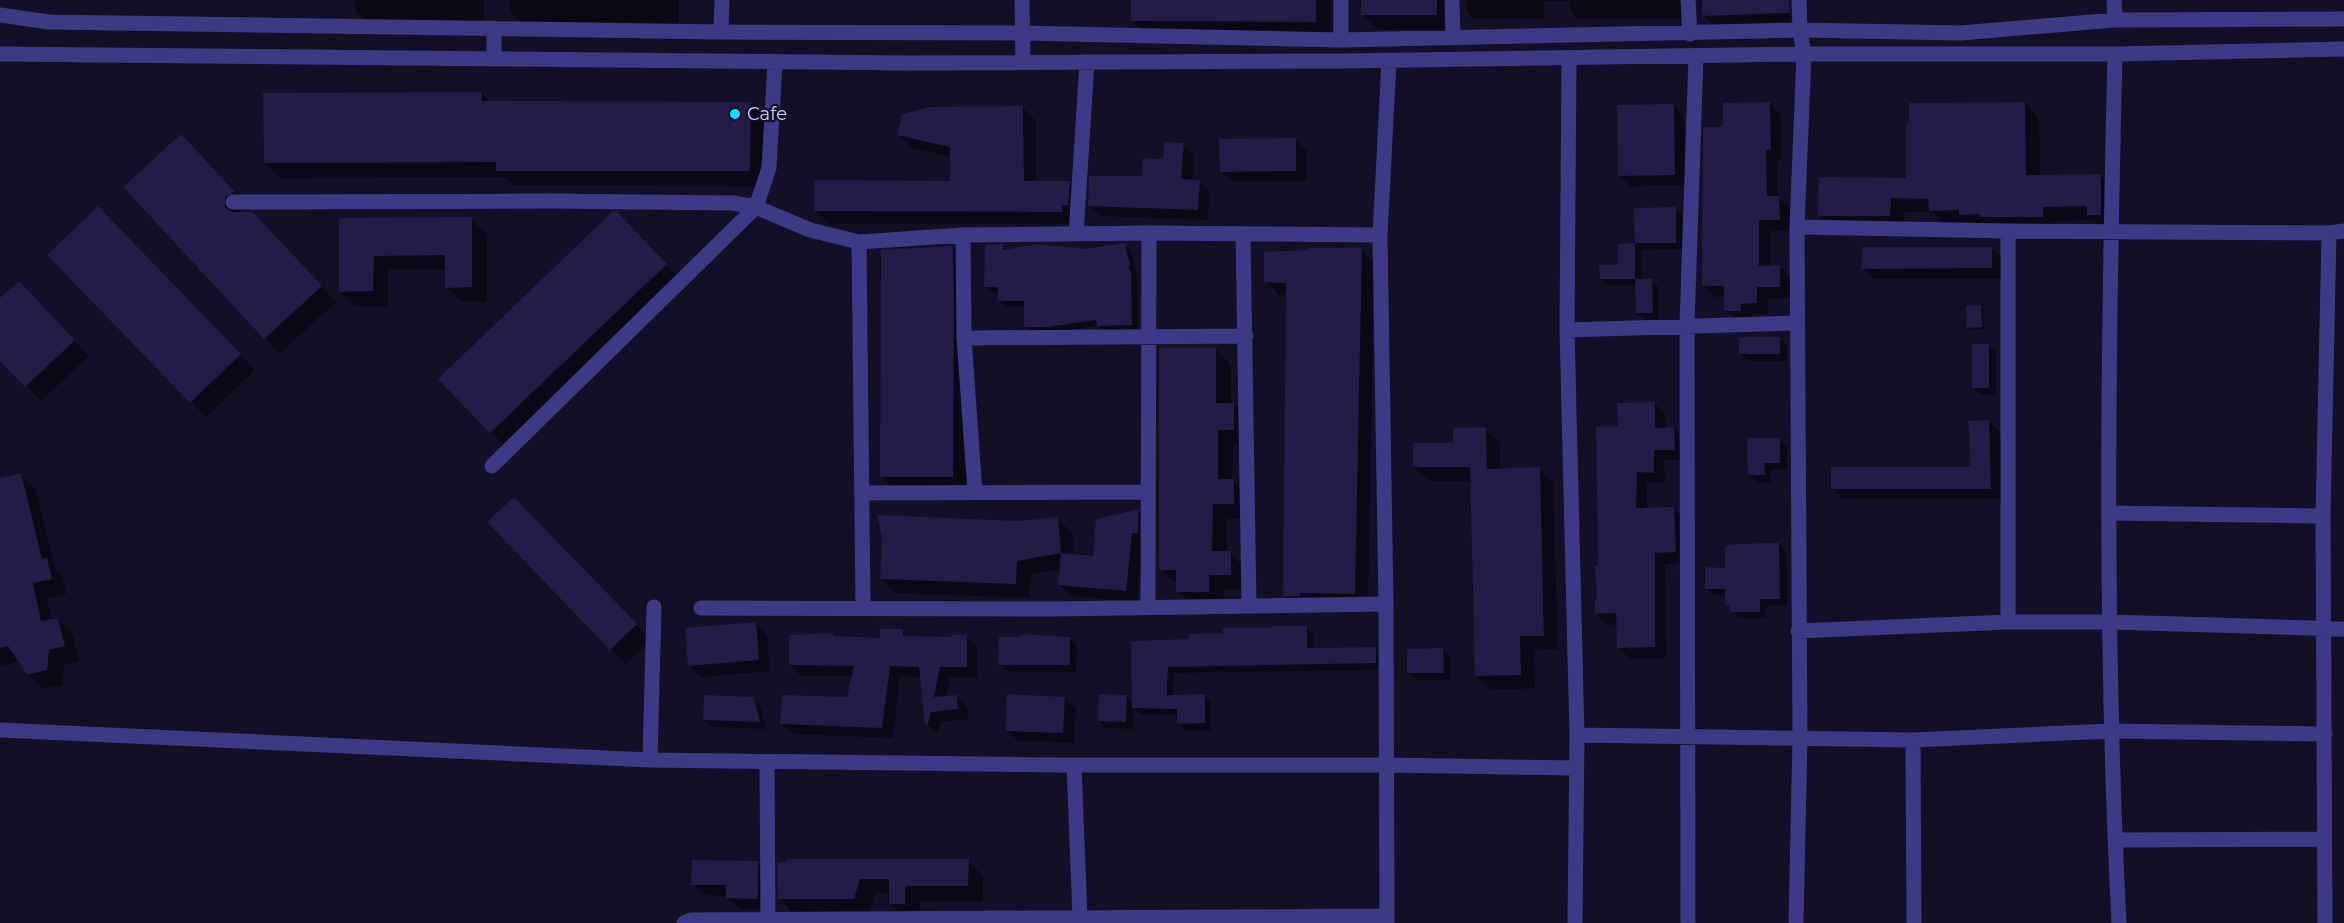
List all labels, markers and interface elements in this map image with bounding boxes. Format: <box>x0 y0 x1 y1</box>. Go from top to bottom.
place label: Cafe <box>747 103 787 125</box>
marker: Cafe <box>728 107 742 121</box>

